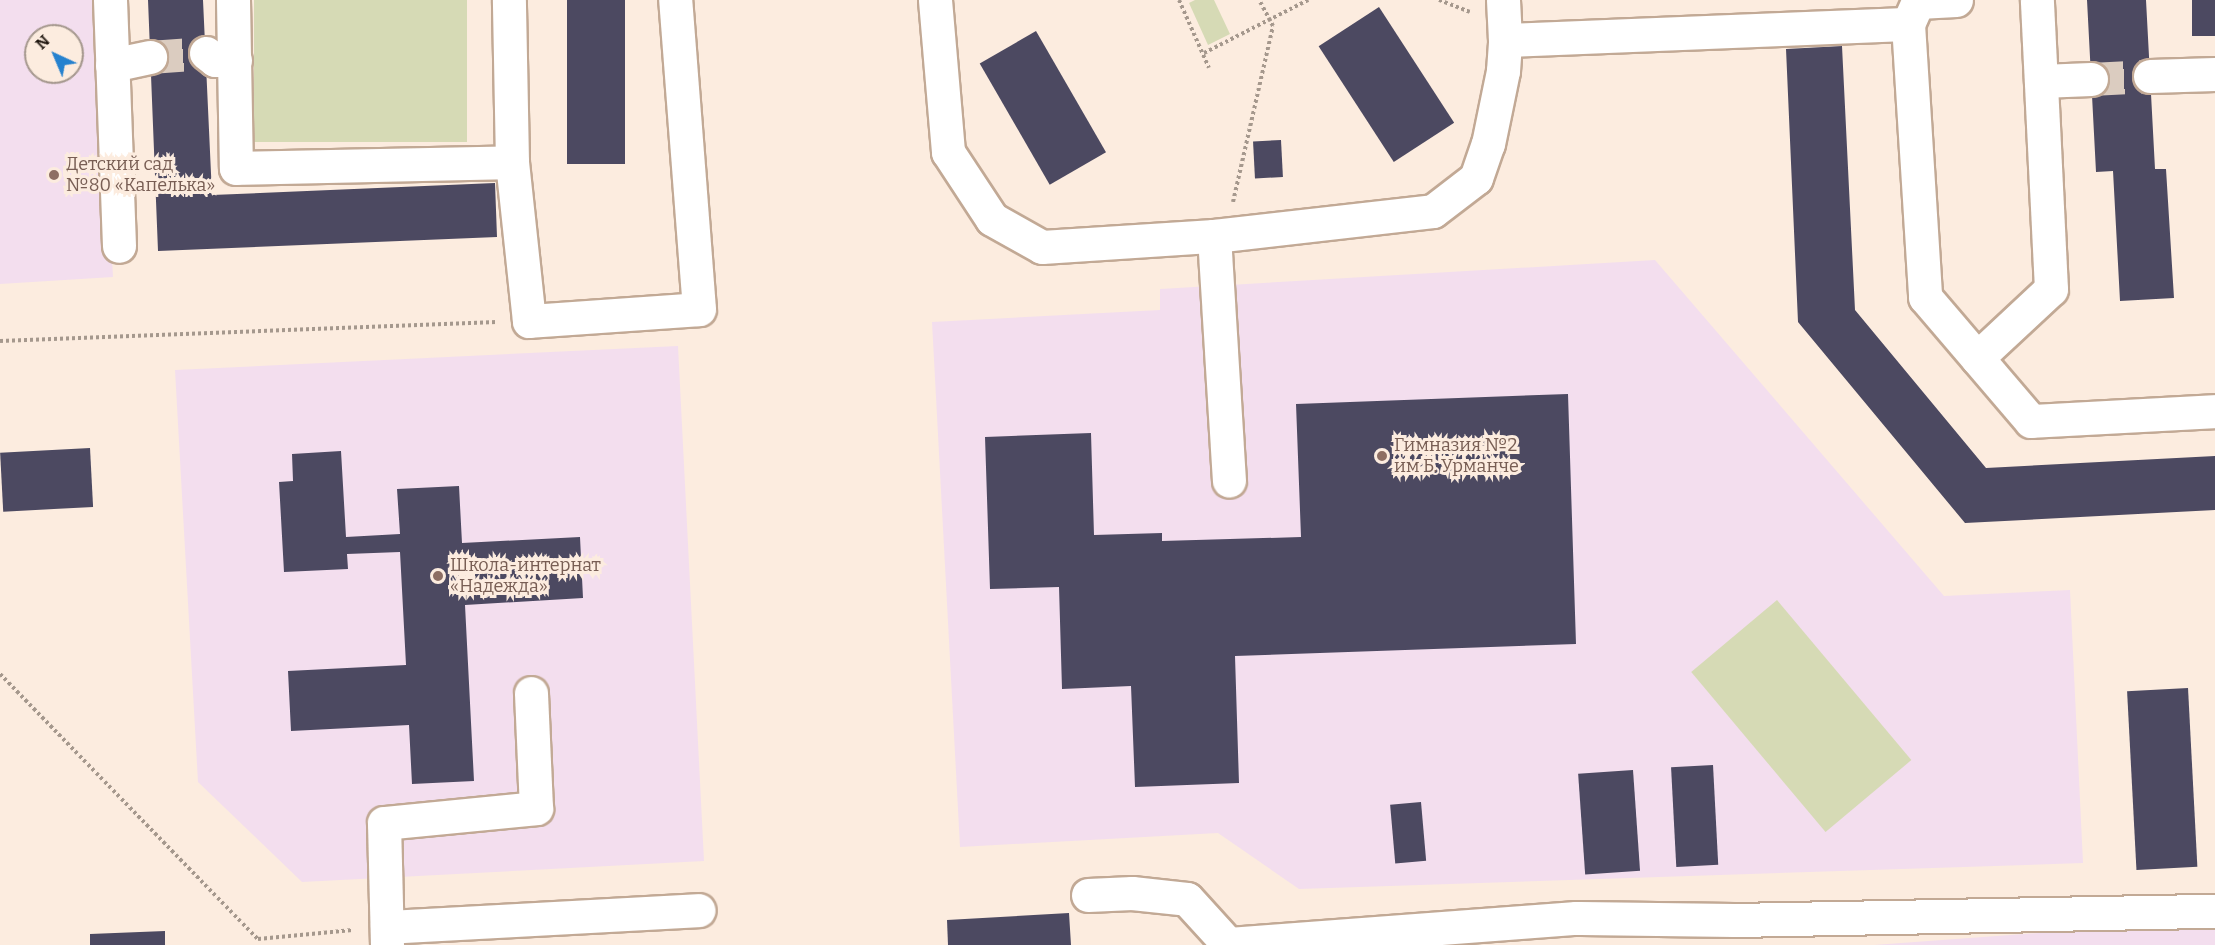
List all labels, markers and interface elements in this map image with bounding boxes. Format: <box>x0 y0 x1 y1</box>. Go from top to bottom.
north arrow <box>24 24 84 84</box>
text: N <box>31 31 54 53</box>
place label: Детский сад №80 «Капелька» <box>66 154 215 196</box>
marker: Детский сад №80 «Капелька» <box>47 168 61 182</box>
place label: Гимназия №2 им Б. Урманче <box>1394 435 1519 478</box>
marker: Гимназия №2 им Б. Урманче <box>1375 449 1389 463</box>
place label: Школа-интернат «Надежда» <box>450 555 601 598</box>
marker: Школа-интернат «Надежда» <box>431 569 445 583</box>

